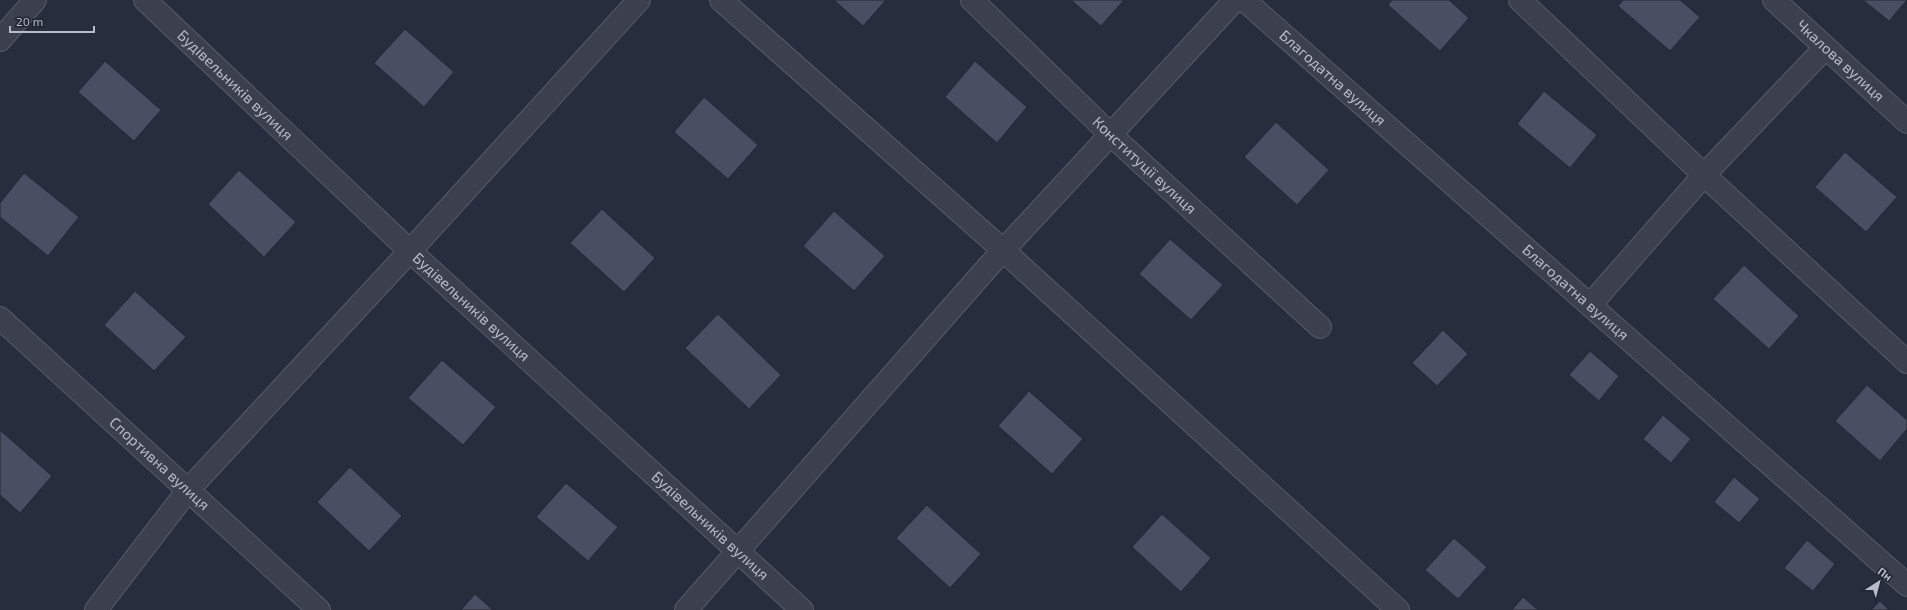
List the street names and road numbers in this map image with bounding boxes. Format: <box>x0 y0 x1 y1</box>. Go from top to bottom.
street label: Чкалова вулиця <box>1793 15 1889 105</box>
street label: Будівельників вулиця <box>174 26 297 144</box>
street label: Благодатна вулиця <box>1276 26 1390 129</box>
street label: Конституції вулиця <box>1089 112 1201 217</box>
street label: Благодатна вулиця <box>1519 240 1633 343</box>
street label: Будівельників вулиця <box>410 248 534 364</box>
street label: Спортивна вулиця <box>106 413 214 513</box>
street label: Будівельників вулиця <box>648 467 773 583</box>

